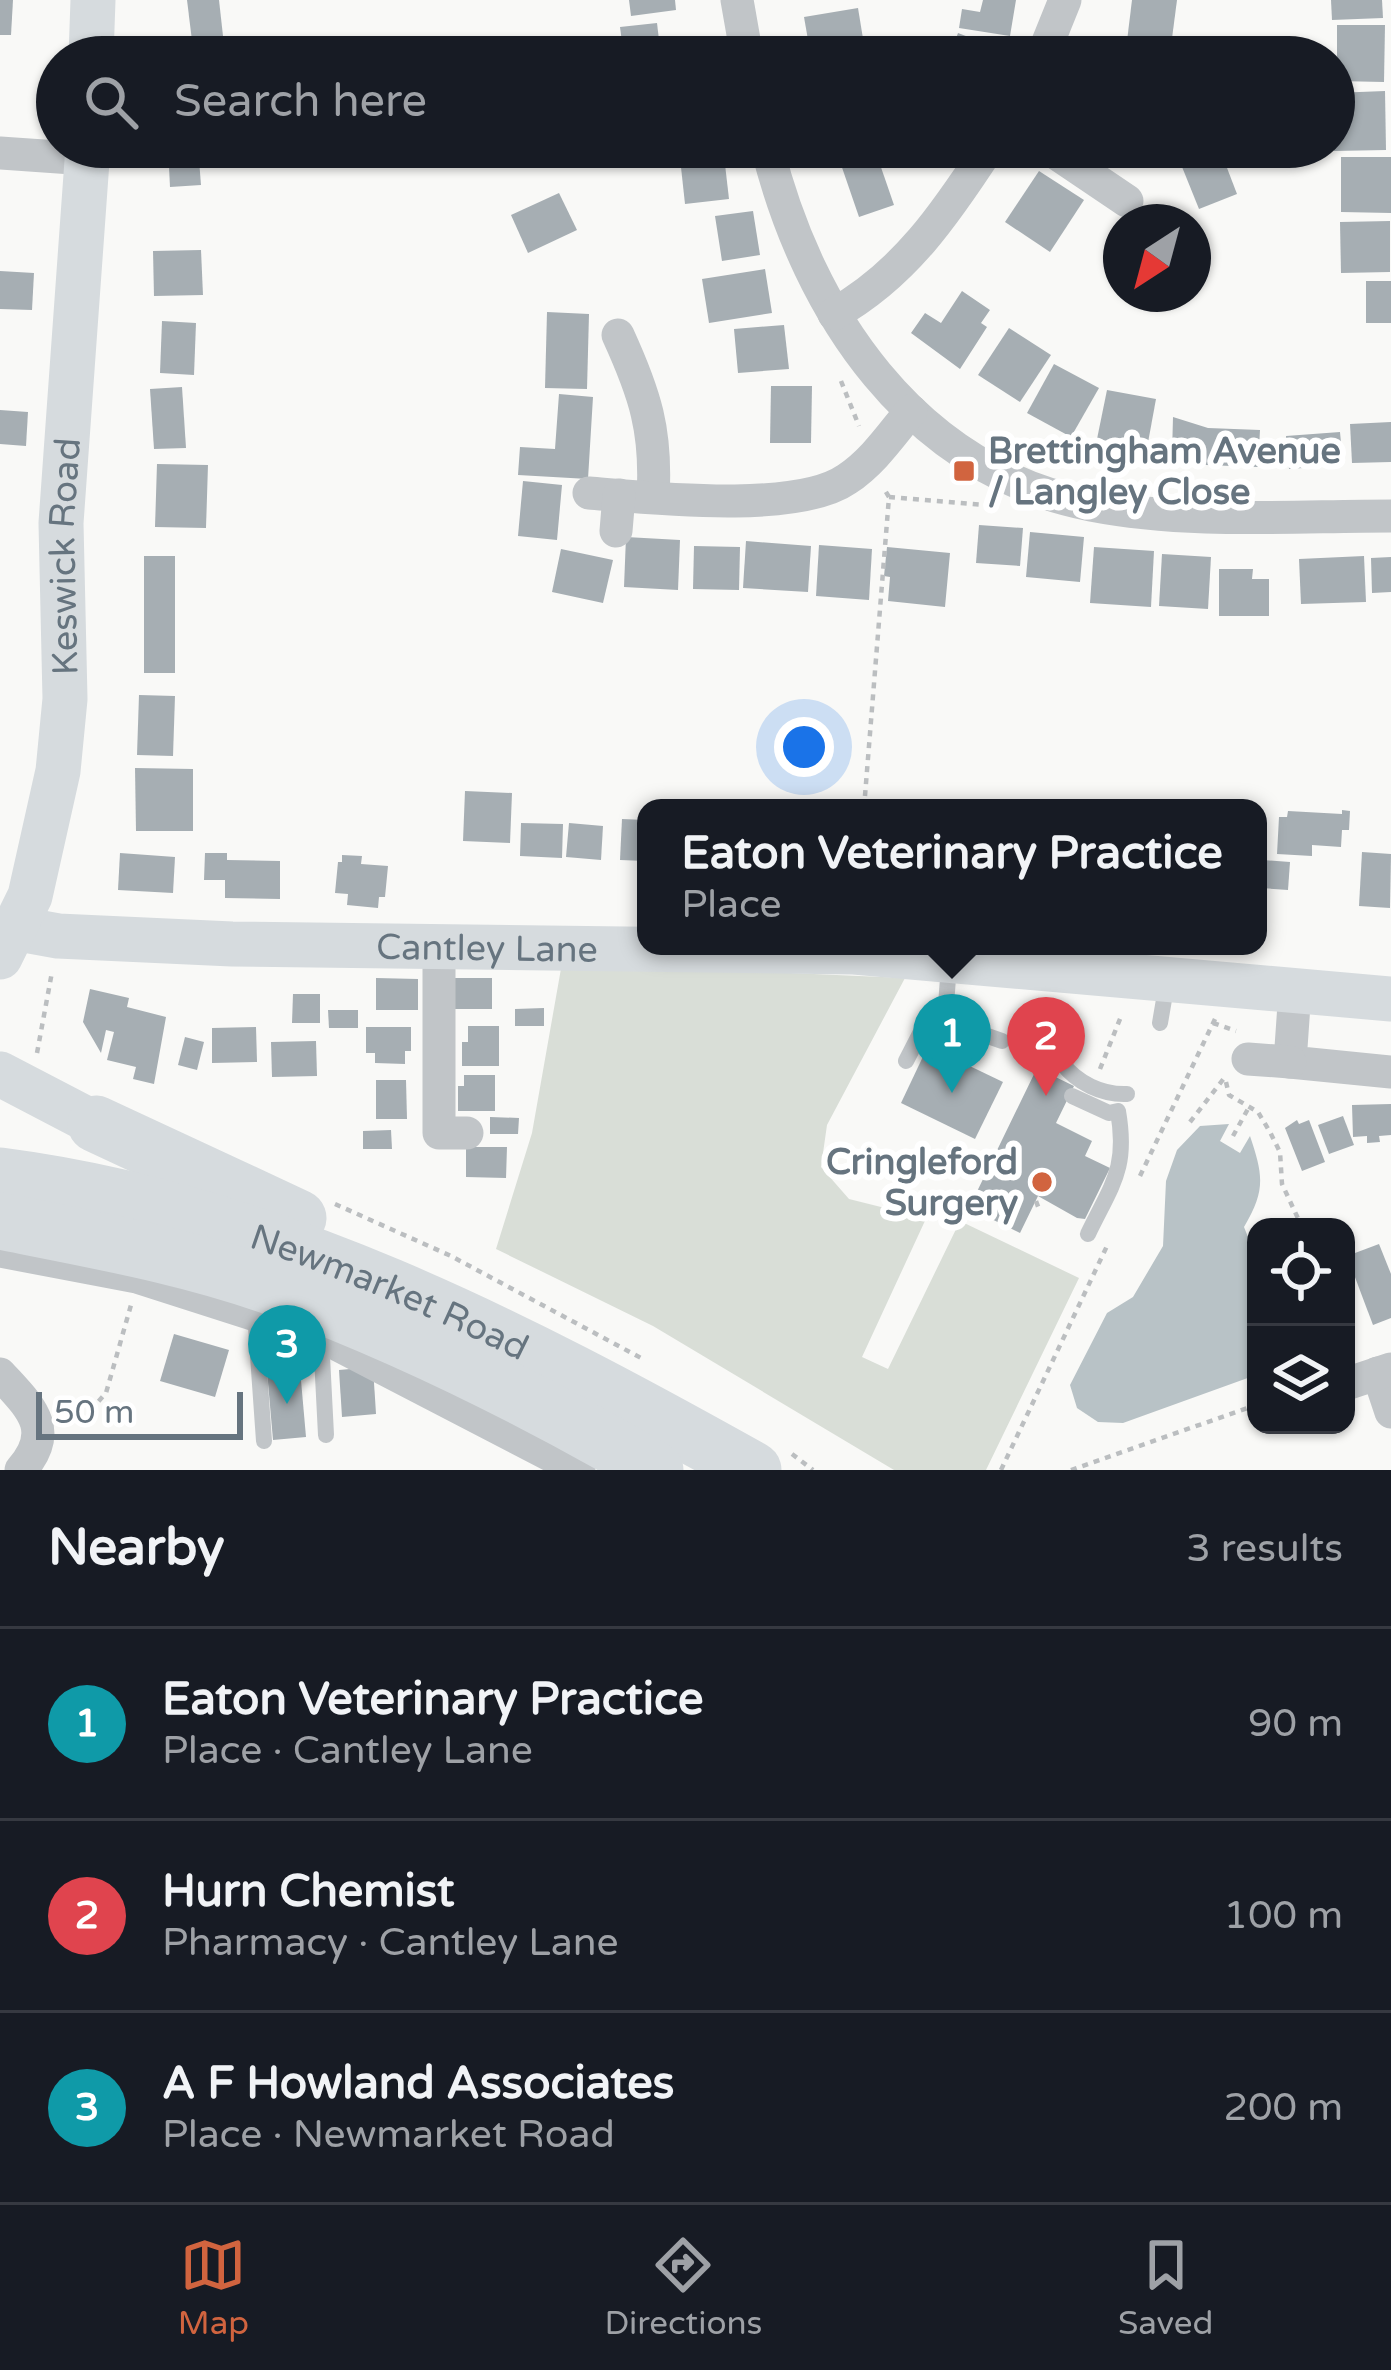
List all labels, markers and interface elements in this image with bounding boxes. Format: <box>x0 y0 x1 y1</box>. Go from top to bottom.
search box <box>36 36 1355 168</box>
icon: search <box>78 69 144 135</box>
text: Search here <box>174 75 427 129</box>
north arrow <box>1103 204 1211 312</box>
place label: Brettingham Avenue / Langley Close <box>988 430 1341 514</box>
street label: Keswick Road <box>41 436 90 676</box>
marker: Brettingham Avenue / Langley Close <box>951 458 977 484</box>
your location <box>774 717 834 777</box>
popup <box>637 799 1267 955</box>
text: Eaton Veterinary Practice <box>681 827 1223 881</box>
text: Place <box>681 881 782 928</box>
street label: Cantley Lane <box>376 926 598 972</box>
pin: 1 <box>913 994 991 1093</box>
pin: 2 <box>1007 997 1085 1096</box>
place label: Cringleford Surgery <box>826 1141 1018 1225</box>
marker: Cringleford Surgery <box>1029 1169 1055 1195</box>
street label: Newmarket Road <box>245 1216 535 1370</box>
map controls <box>1247 1218 1355 1434</box>
button: locate <box>1247 1218 1355 1326</box>
pin: 3 <box>248 1305 326 1404</box>
button: layers <box>1247 1326 1355 1434</box>
scale bar <box>36 1386 243 1439</box>
text: 50 m <box>54 1393 134 1432</box>
text: Nearby <box>48 1517 225 1579</box>
text: 3 results <box>1186 1525 1343 1572</box>
text: Eaton Veterinary Practice <box>162 1673 703 1727</box>
text: 1 <box>75 1700 99 1747</box>
text: 90 m <box>1248 1700 1343 1747</box>
text: Place · Cantley Lane <box>162 1727 533 1774</box>
text: Hurn Chemist <box>162 1865 454 1919</box>
text: 2 <box>75 1892 99 1939</box>
text: 100 m <box>1224 1892 1343 1939</box>
text: Pharmacy · Cantley Lane <box>162 1919 619 1966</box>
text: A F Howland Associates <box>162 2057 674 2111</box>
text: 3 <box>75 2084 99 2131</box>
text: 200 m <box>1224 2084 1343 2131</box>
text: Place · Newmarket Road <box>162 2111 615 2158</box>
tab: Map <box>178 2232 249 2343</box>
tab: Directions <box>605 2232 762 2343</box>
tab: Saved <box>1118 2232 1213 2343</box>

